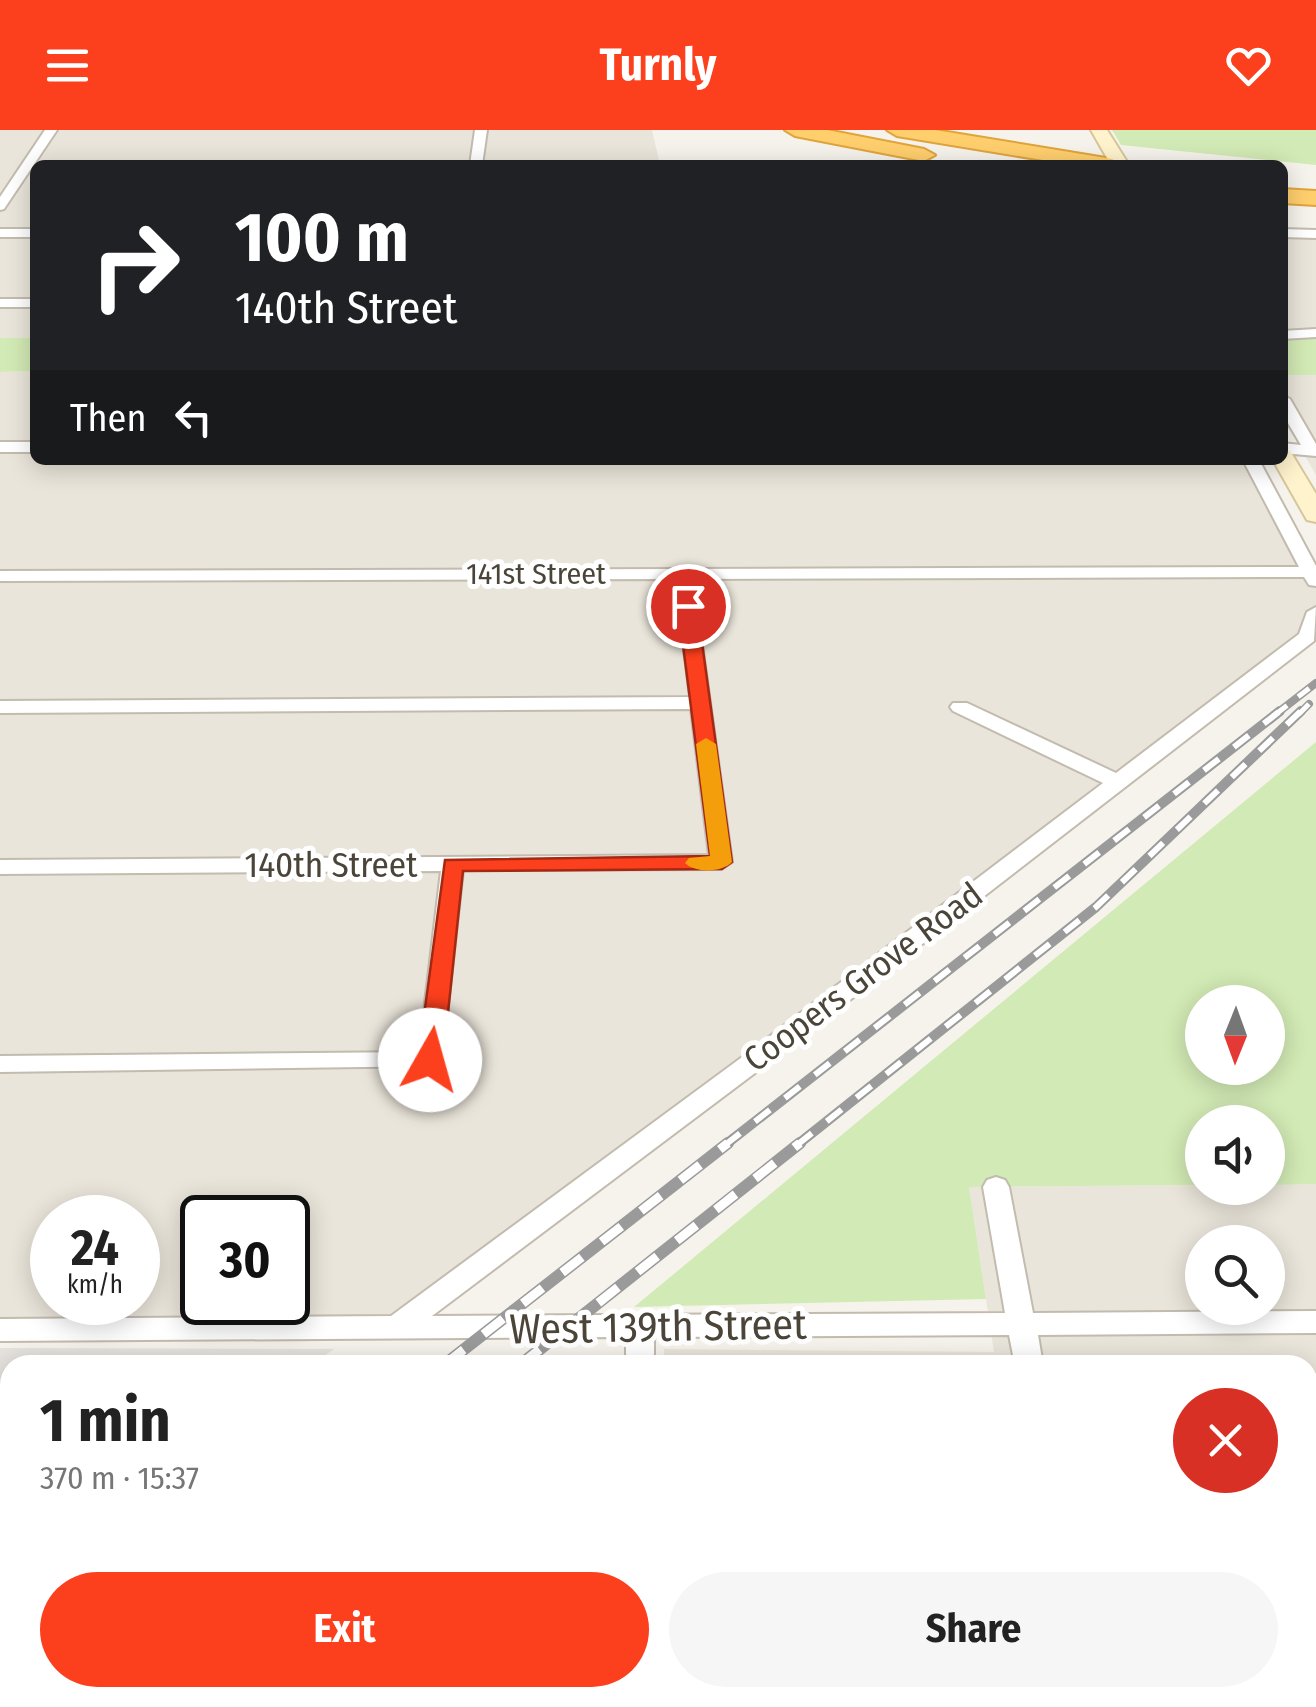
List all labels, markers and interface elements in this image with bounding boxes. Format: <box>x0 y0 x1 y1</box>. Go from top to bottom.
icon: menu <box>40 38 95 93</box>
text: Turnly <box>600 38 716 92</box>
icon: heart <box>1221 38 1276 93</box>
text: 100 m <box>235 196 409 280</box>
icon: right <box>70 200 200 330</box>
text: 140th Street <box>235 281 457 335</box>
icon: left <box>166 390 221 445</box>
text: Then <box>70 395 146 441</box>
street label: 141st Street <box>466 556 606 592</box>
pin <box>646 564 731 649</box>
icon: arrive <box>661 579 716 634</box>
street label: 140th Street <box>244 844 418 886</box>
street label: Coopers Grove Road <box>735 874 991 1080</box>
north arrow <box>1185 985 1285 1085</box>
map controls <box>1185 985 1285 1325</box>
position arrow <box>378 1008 482 1112</box>
button: sound <box>1185 1105 1285 1205</box>
speed limit sign: 30 <box>180 1195 310 1325</box>
text: 24 <box>71 1218 119 1278</box>
button: search <box>1185 1225 1285 1325</box>
text: km/h <box>67 1270 123 1300</box>
street label: West 139th Street <box>509 1299 807 1355</box>
text: 1 min <box>40 1385 171 1457</box>
button: close <box>1173 1388 1278 1493</box>
text: 370 m · 15:37 <box>40 1459 199 1497</box>
button: Exit <box>40 1572 649 1687</box>
button: Share <box>669 1572 1278 1687</box>

